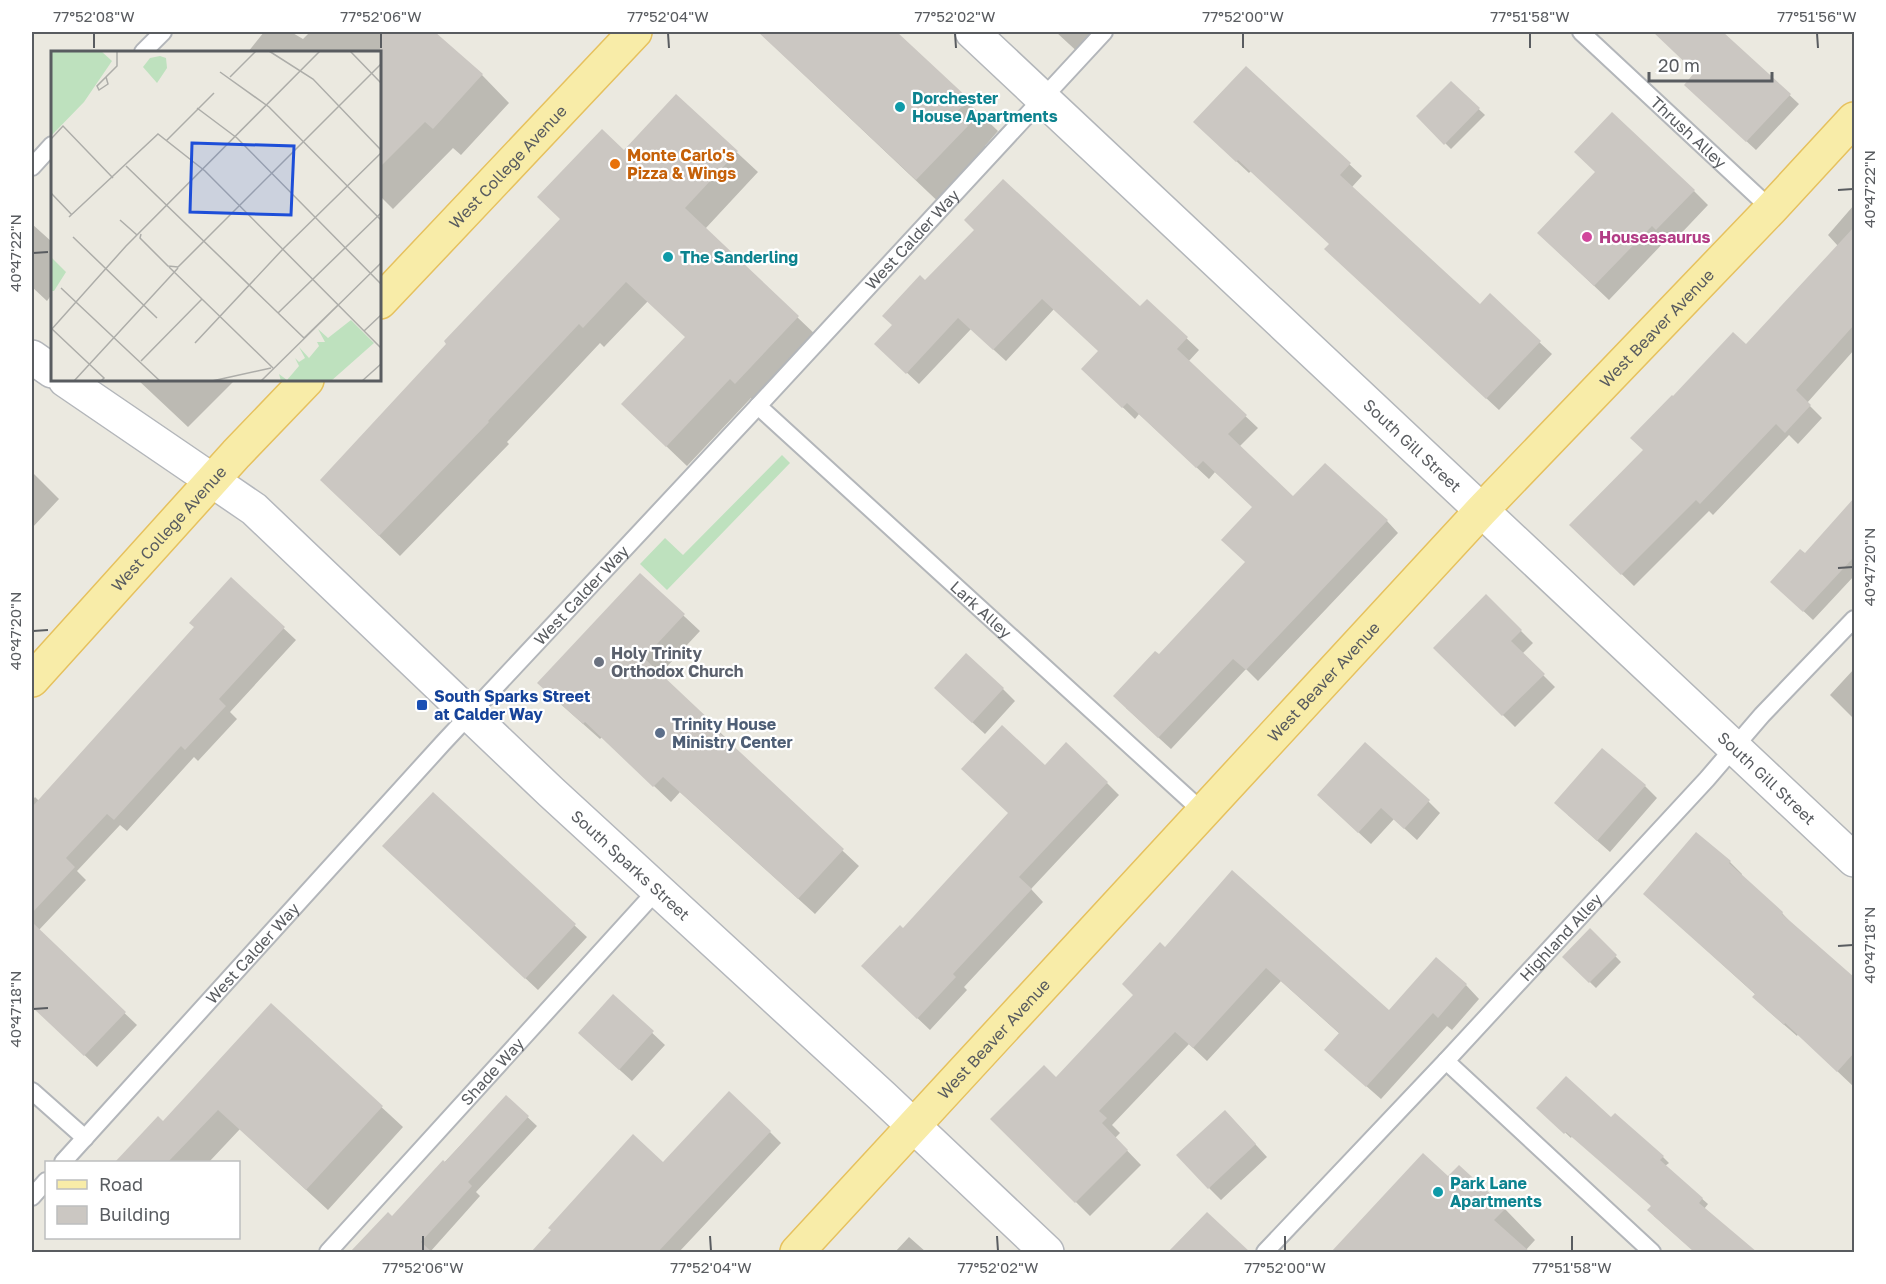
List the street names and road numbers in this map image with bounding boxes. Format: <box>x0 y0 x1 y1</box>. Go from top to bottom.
street label: Thrush Alley <box>1646 92 1731 172</box>
street label: West College Avenue <box>445 101 571 233</box>
street label: West Calder Way <box>861 185 964 294</box>
street label: West Beaver Avenue <box>1595 265 1718 391</box>
street label: South Gill Street <box>1359 395 1466 496</box>
street label: West College Avenue <box>107 462 231 596</box>
street label: West Calder Way <box>530 541 633 649</box>
street label: Lark Alley <box>946 577 1016 643</box>
street label: West Beaver Avenue <box>1263 618 1384 746</box>
street label: South Gill Street <box>1714 727 1820 829</box>
street label: South Sparks Street <box>567 806 694 925</box>
street label: Highland Alley <box>1515 889 1606 985</box>
street label: West Calder Way <box>201 898 303 1008</box>
street label: West Beaver Avenue <box>933 975 1054 1103</box>
street label: Shade Way <box>456 1033 528 1110</box>

